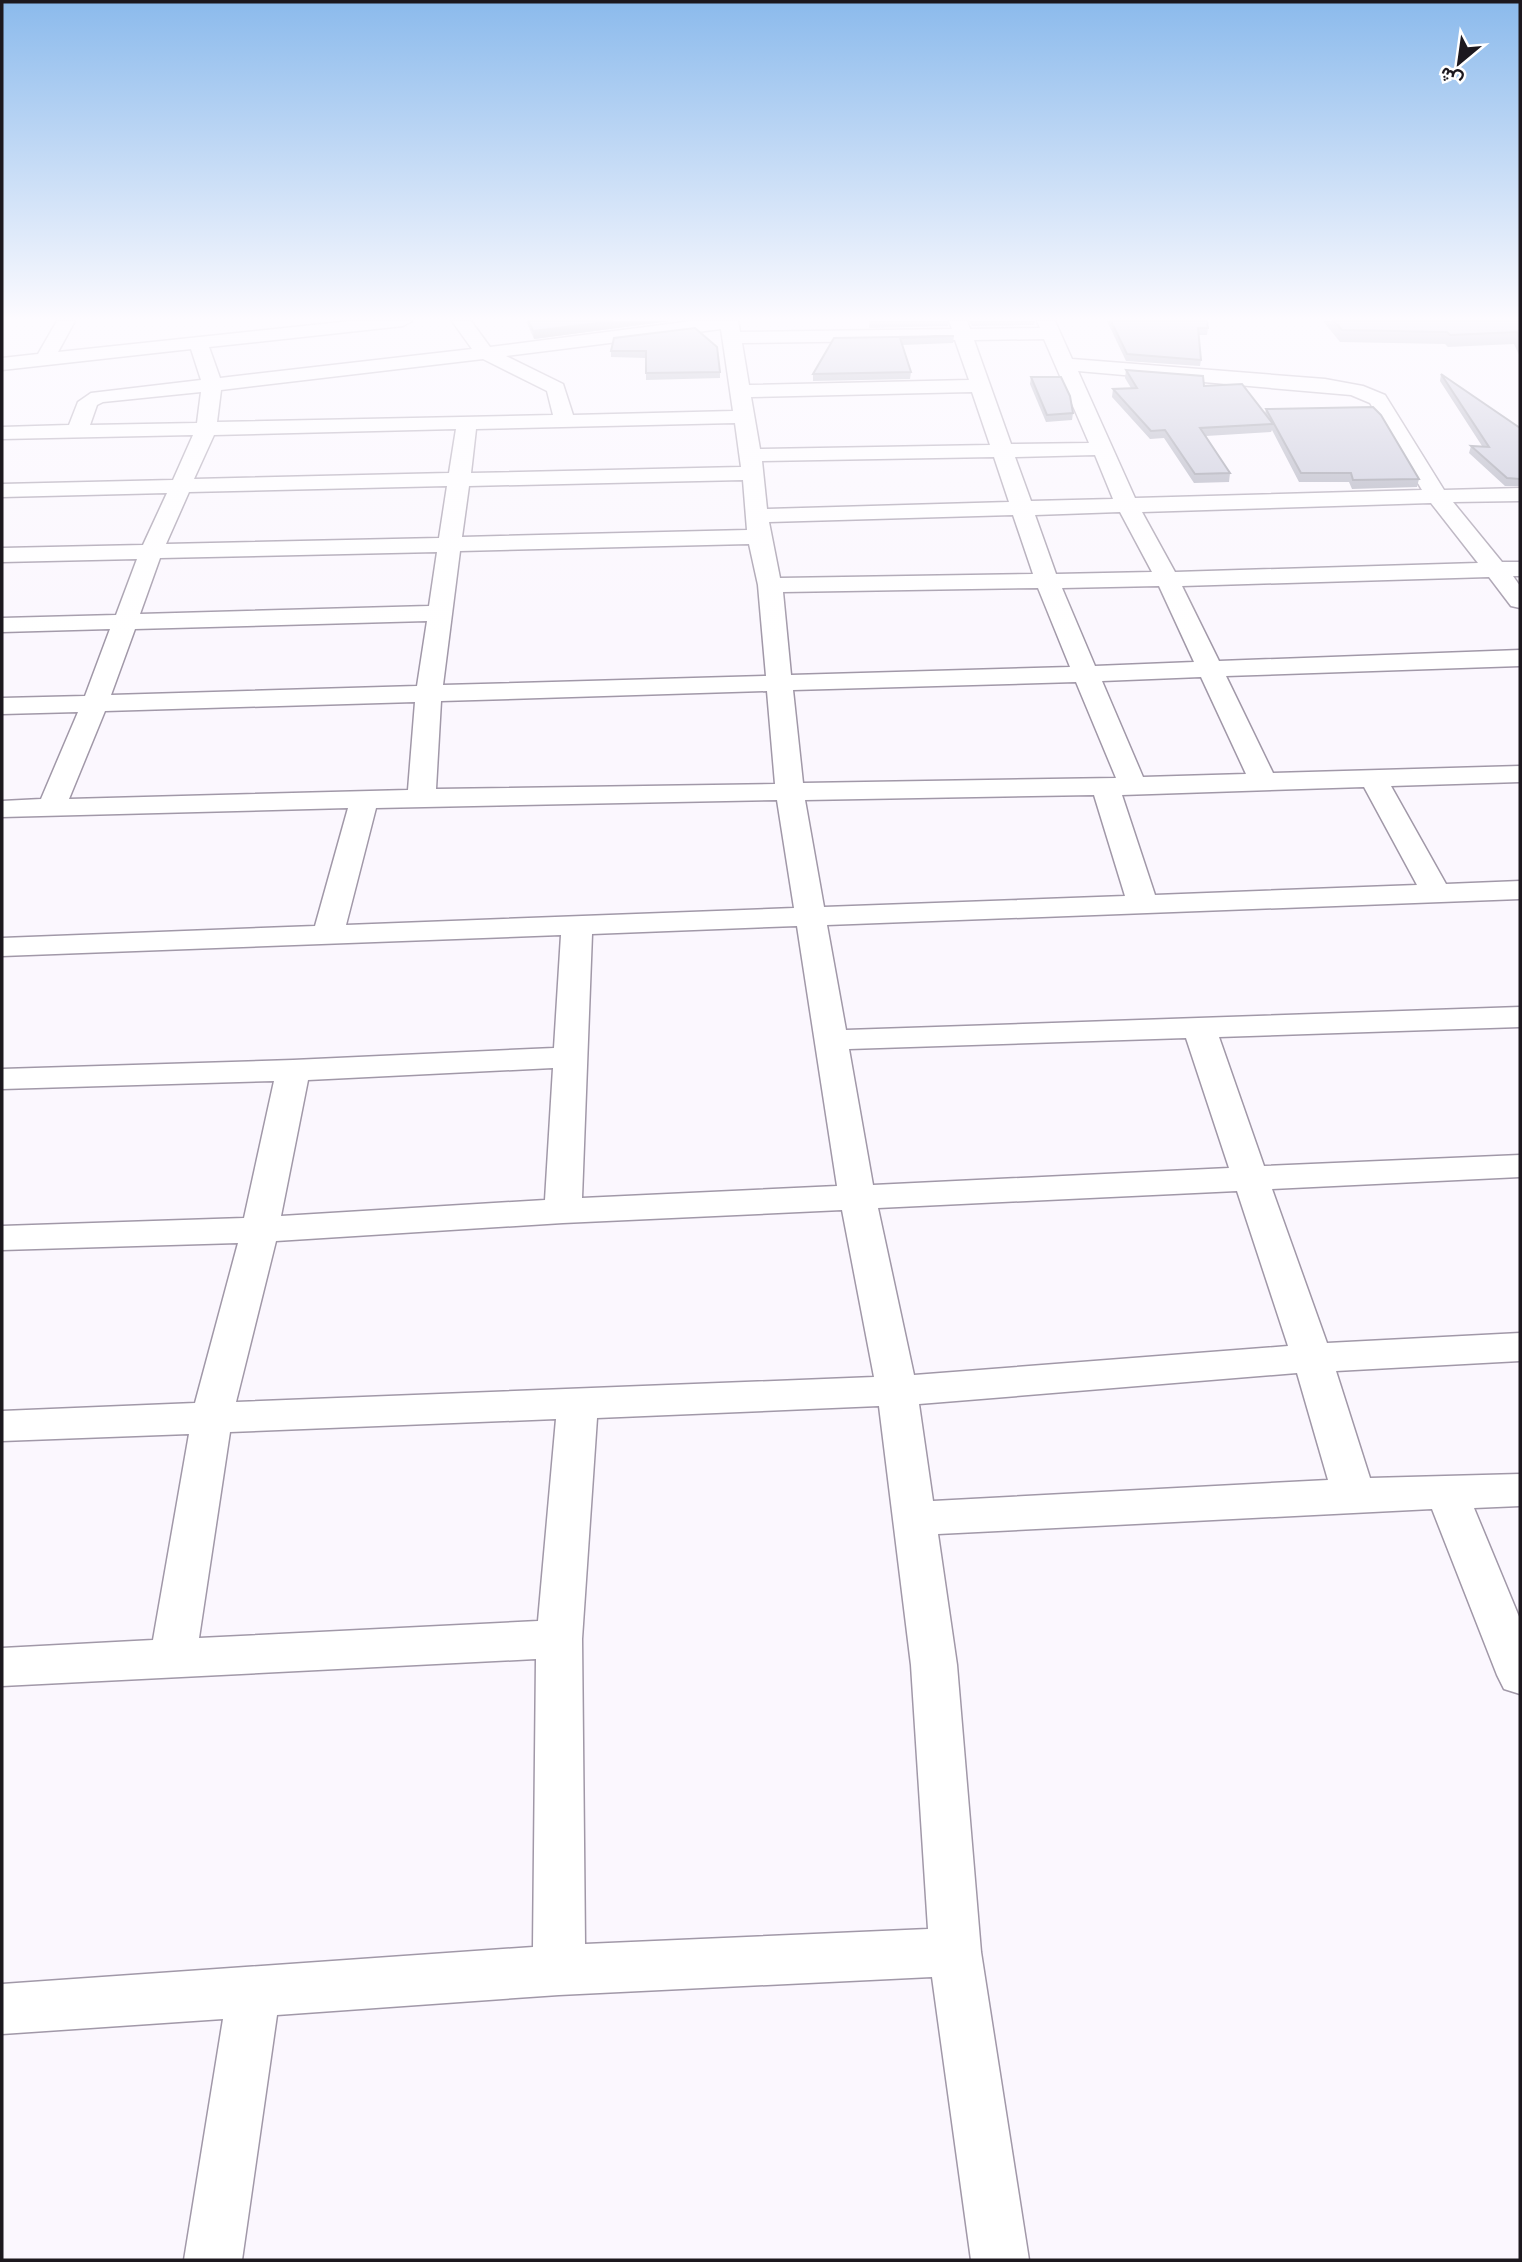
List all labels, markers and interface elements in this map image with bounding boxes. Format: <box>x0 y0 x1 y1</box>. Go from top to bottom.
north arrow <box>1424 28 1494 98</box>
text: ش <box>1433 60 1468 97</box>

